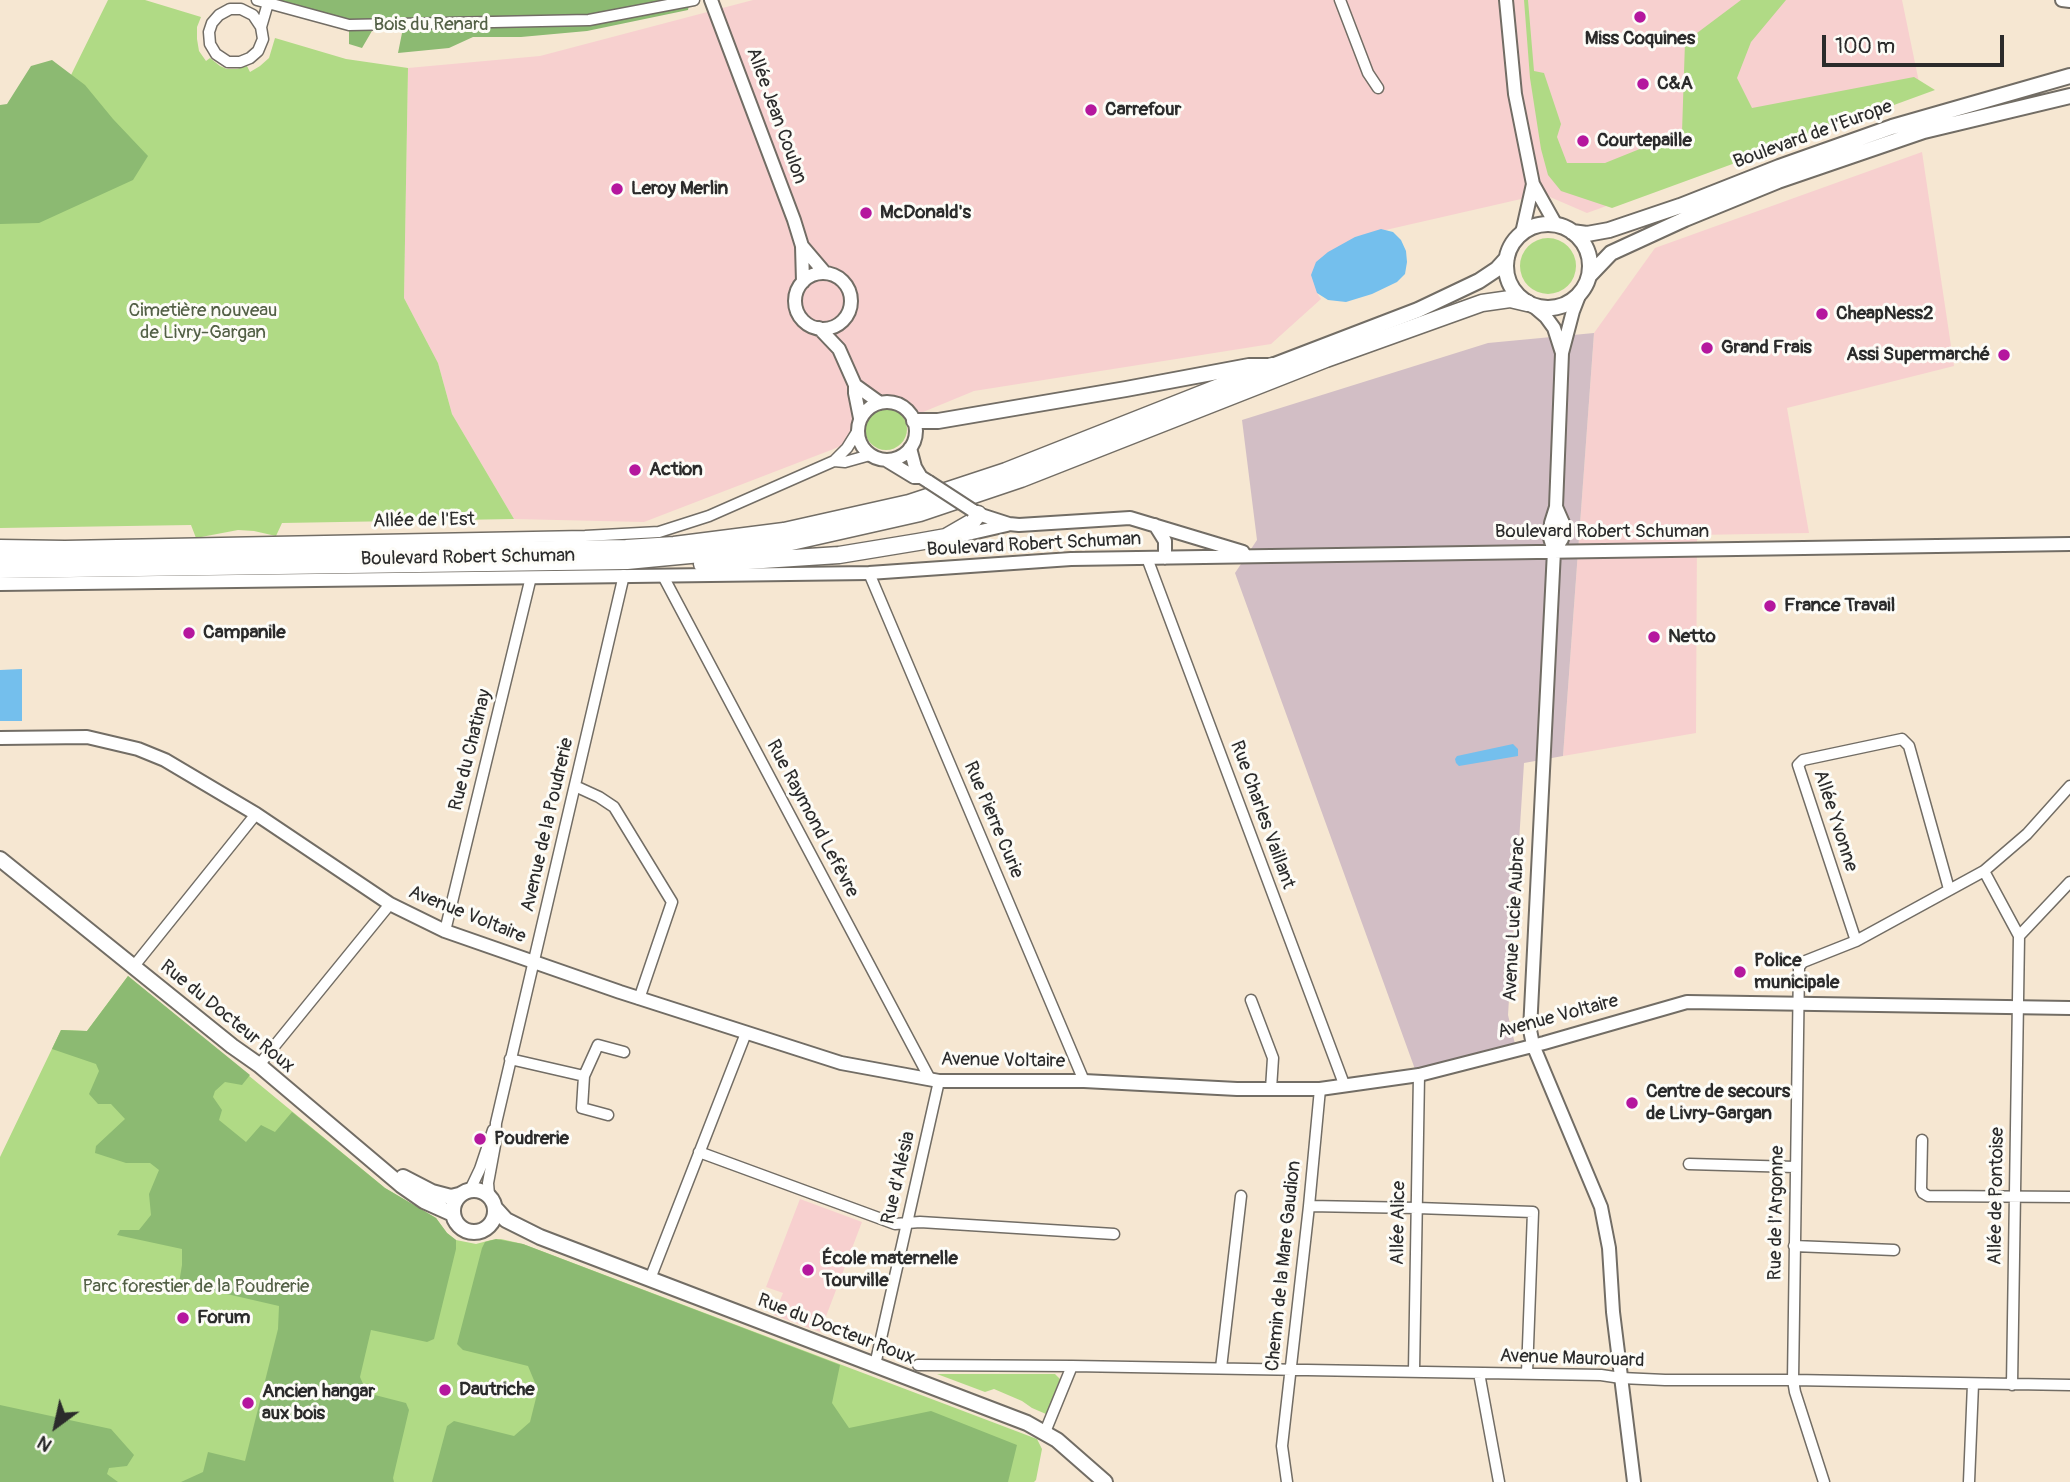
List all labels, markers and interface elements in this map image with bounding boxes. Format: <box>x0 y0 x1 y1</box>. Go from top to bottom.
marker: Miss Coquines <box>1632 9 1648 25</box>
park label: Bois du Renard <box>373 14 489 36</box>
scale bar <box>1825 21 2007 65</box>
place label: Miss Coquines <box>1585 28 1695 50</box>
text: 100 m <box>1835 33 1895 60</box>
street label: Allée Jean Coulon <box>741 45 811 187</box>
place label: C&A <box>1657 73 1693 95</box>
marker: C&A <box>1635 76 1651 92</box>
street label: Boulevard de l'Europe <box>1730 96 1896 174</box>
place label: Carrefour <box>1105 99 1181 121</box>
marker: Carrefour <box>1083 102 1099 118</box>
place label: Courtepaille <box>1597 130 1692 152</box>
marker: Courtepaille <box>1575 133 1591 149</box>
place label: Leroy Merlin <box>631 178 728 200</box>
marker: Leroy Merlin <box>609 181 625 197</box>
place label: McDonald's <box>880 202 971 224</box>
marker: McDonald's <box>858 205 874 221</box>
park label: Cimetière nouveau de Livry-Gargan <box>129 300 277 344</box>
place label: CheapNess2 <box>1836 303 1934 325</box>
marker: CheapNess2 <box>1814 306 1830 322</box>
place label: Grand Frais <box>1721 337 1812 359</box>
marker: Grand Frais <box>1699 340 1715 356</box>
place label: Assi Supermarché <box>1846 344 1990 366</box>
marker: Assi Supermarché <box>1996 347 2012 363</box>
place label: Action <box>649 459 703 481</box>
marker: Action <box>627 462 643 478</box>
street label: Allée de l'Est <box>373 509 475 533</box>
street label: Boulevard Robert Schuman <box>1495 521 1709 543</box>
street label: Boulevard Robert Schuman <box>926 528 1142 562</box>
street label: Boulevard Robert Schuman <box>361 545 575 571</box>
place label: France Travail <box>1784 595 1895 617</box>
marker: France Travail <box>1762 598 1778 614</box>
place label: Campanile <box>203 622 286 644</box>
marker: Campanile <box>181 625 197 641</box>
place label: Netto <box>1668 626 1716 648</box>
marker: Netto <box>1646 629 1662 645</box>
street label: Rue du Chatinay <box>445 687 497 813</box>
street label: Avenue de la Poudrerie <box>517 736 579 914</box>
street label: Rue Raymond Lefèvre <box>761 736 863 902</box>
street label: Rue Charles Vaillant <box>1225 738 1299 892</box>
street label: Rue Pierre Curie <box>958 758 1028 882</box>
street label: Allée Yvonne <box>1808 767 1862 875</box>
street label: Avenue Lucie Aubrac <box>1499 836 1531 1002</box>
street label: Avenue Voltaire <box>405 881 529 949</box>
place label: Police municipale <box>1754 950 1839 994</box>
street label: Rue du Docteur Roux <box>155 956 299 1078</box>
marker: Police municipale <box>1732 964 1748 980</box>
street label: Avenue Voltaire <box>1495 990 1621 1044</box>
street label: Avenue Voltaire <box>941 1049 1065 1073</box>
place label: Centre de secours de Livry-Gargan <box>1646 1081 1790 1125</box>
marker: Centre de secours de Livry-Gargan <box>1624 1095 1640 1111</box>
street label: Allée de Pontoise <box>1984 1127 2010 1265</box>
place label: Poudrerie <box>494 1128 569 1150</box>
street label: Rue d'Alésia <box>877 1129 921 1227</box>
marker: Poudrerie <box>472 1131 488 1147</box>
street label: Rue de l'Argonne <box>1764 1145 1790 1281</box>
street label: Chemin de la Mare Gaudion <box>1262 1160 1306 1372</box>
street label: Allée Alice <box>1387 1181 1411 1265</box>
place label: École maternelle Tourville <box>822 1248 958 1292</box>
marker: École maternelle Tourville <box>800 1262 816 1278</box>
park label: Parc forestier de la Poudrerie <box>83 1276 309 1298</box>
street label: Rue du Docteur Roux <box>754 1290 918 1370</box>
place label: Forum <box>197 1307 250 1329</box>
marker: Forum <box>175 1310 191 1326</box>
street label: Avenue Maurouard <box>1499 1345 1645 1373</box>
place label: Dautriche <box>459 1379 535 1401</box>
place label: Ancien hangar aux bois <box>262 1381 375 1425</box>
marker: Dautriche <box>437 1382 453 1398</box>
north arrow <box>21 1391 91 1461</box>
marker: Ancien hangar aux bois <box>240 1395 256 1411</box>
text: N <box>33 1430 56 1457</box>

